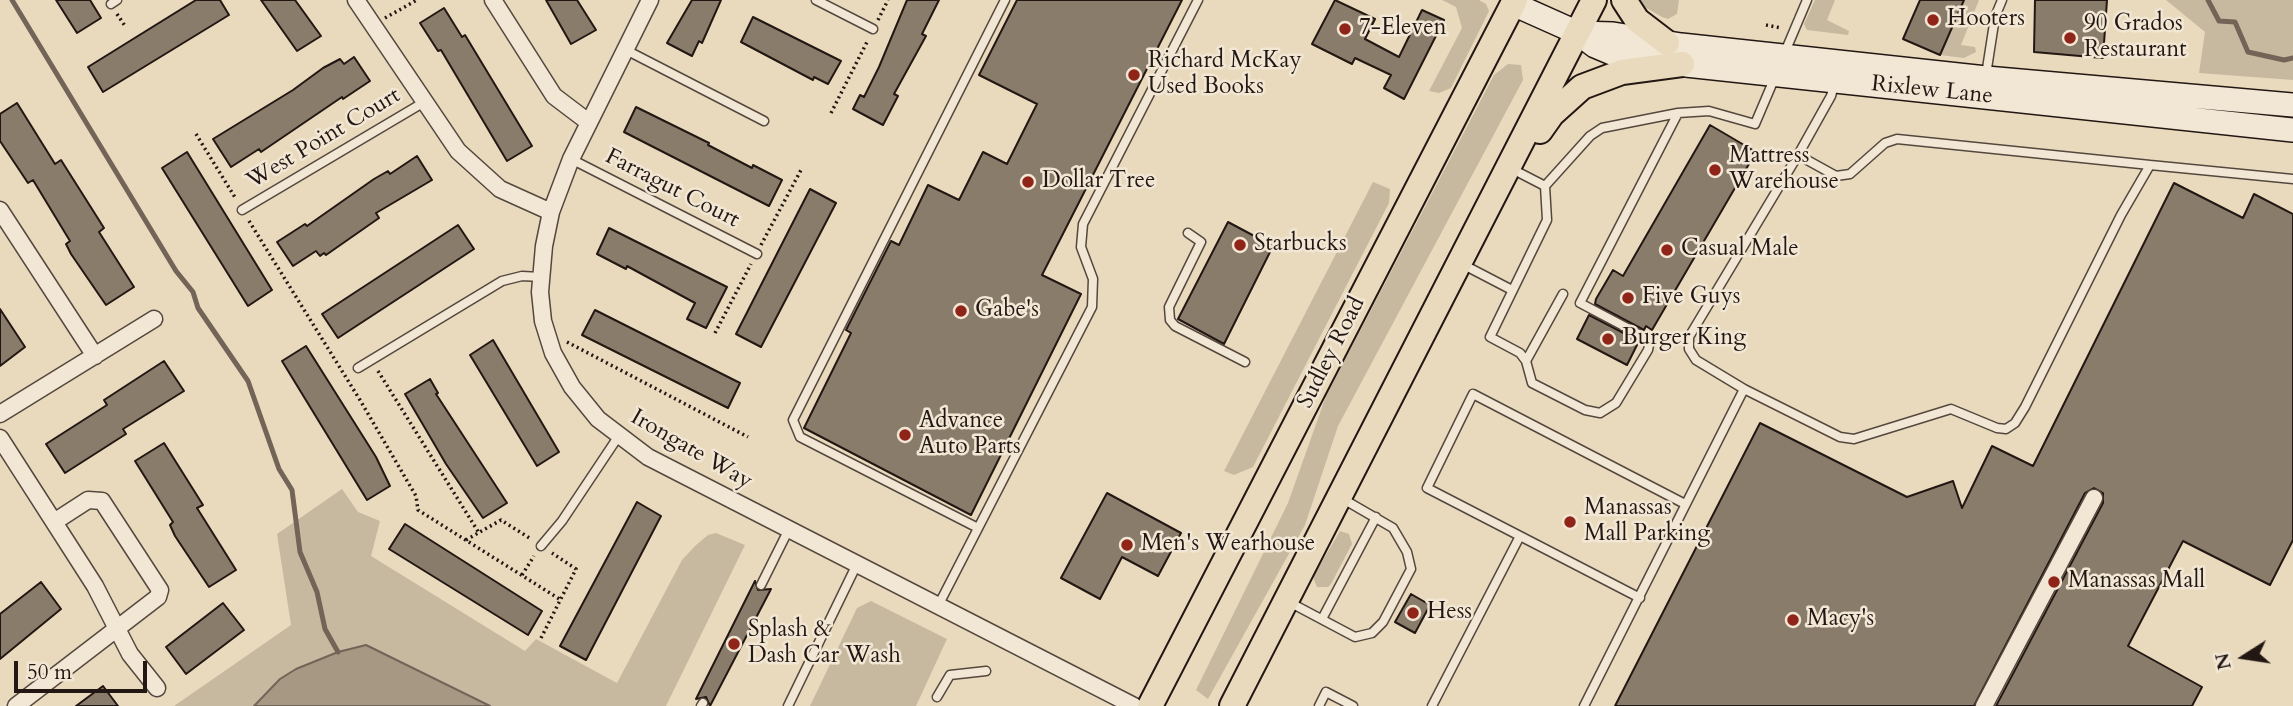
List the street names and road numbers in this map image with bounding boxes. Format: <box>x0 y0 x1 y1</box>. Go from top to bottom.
street label: Rixlew Lane <box>1870 71 1994 111</box>
street label: West Point Court <box>242 82 406 196</box>
street label: Farragut Court <box>600 143 744 235</box>
street label: Sudley Road <box>1292 293 1372 413</box>
street label: Irongate Way <box>625 404 757 496</box>

